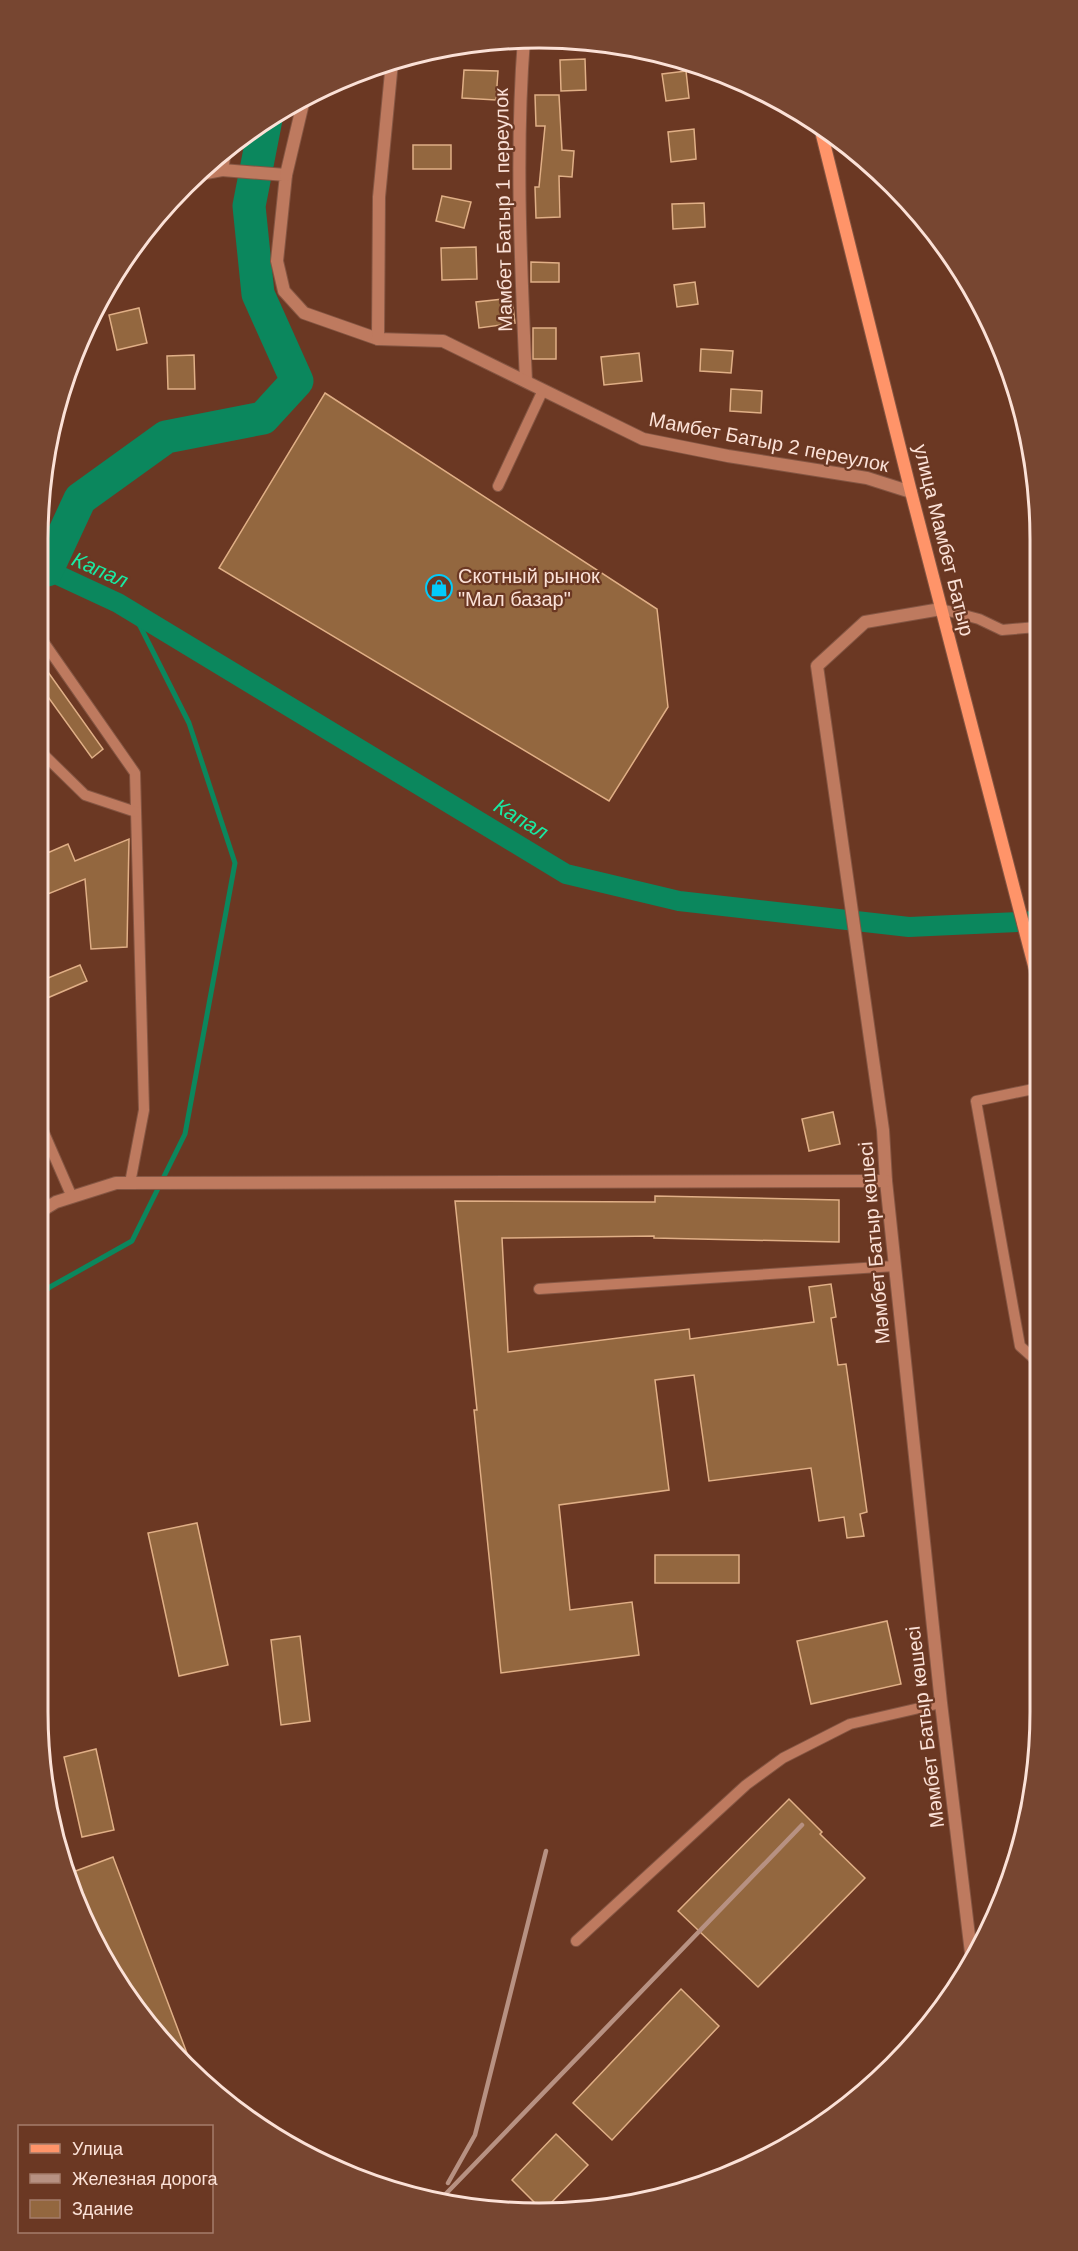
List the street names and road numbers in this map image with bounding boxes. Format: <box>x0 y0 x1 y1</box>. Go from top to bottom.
street label: Мамбет Батыр 1 переулок <box>490 88 516 332</box>
street label: Мамбет Батыр 2 переулок <box>647 408 891 476</box>
street label: улица Мамбет Батыр <box>910 442 978 638</box>
street label: Мәмбет Батыр көшесі <box>854 1141 894 1345</box>
street label: Мәмбет Батыр көшесі <box>902 1625 948 1829</box>

